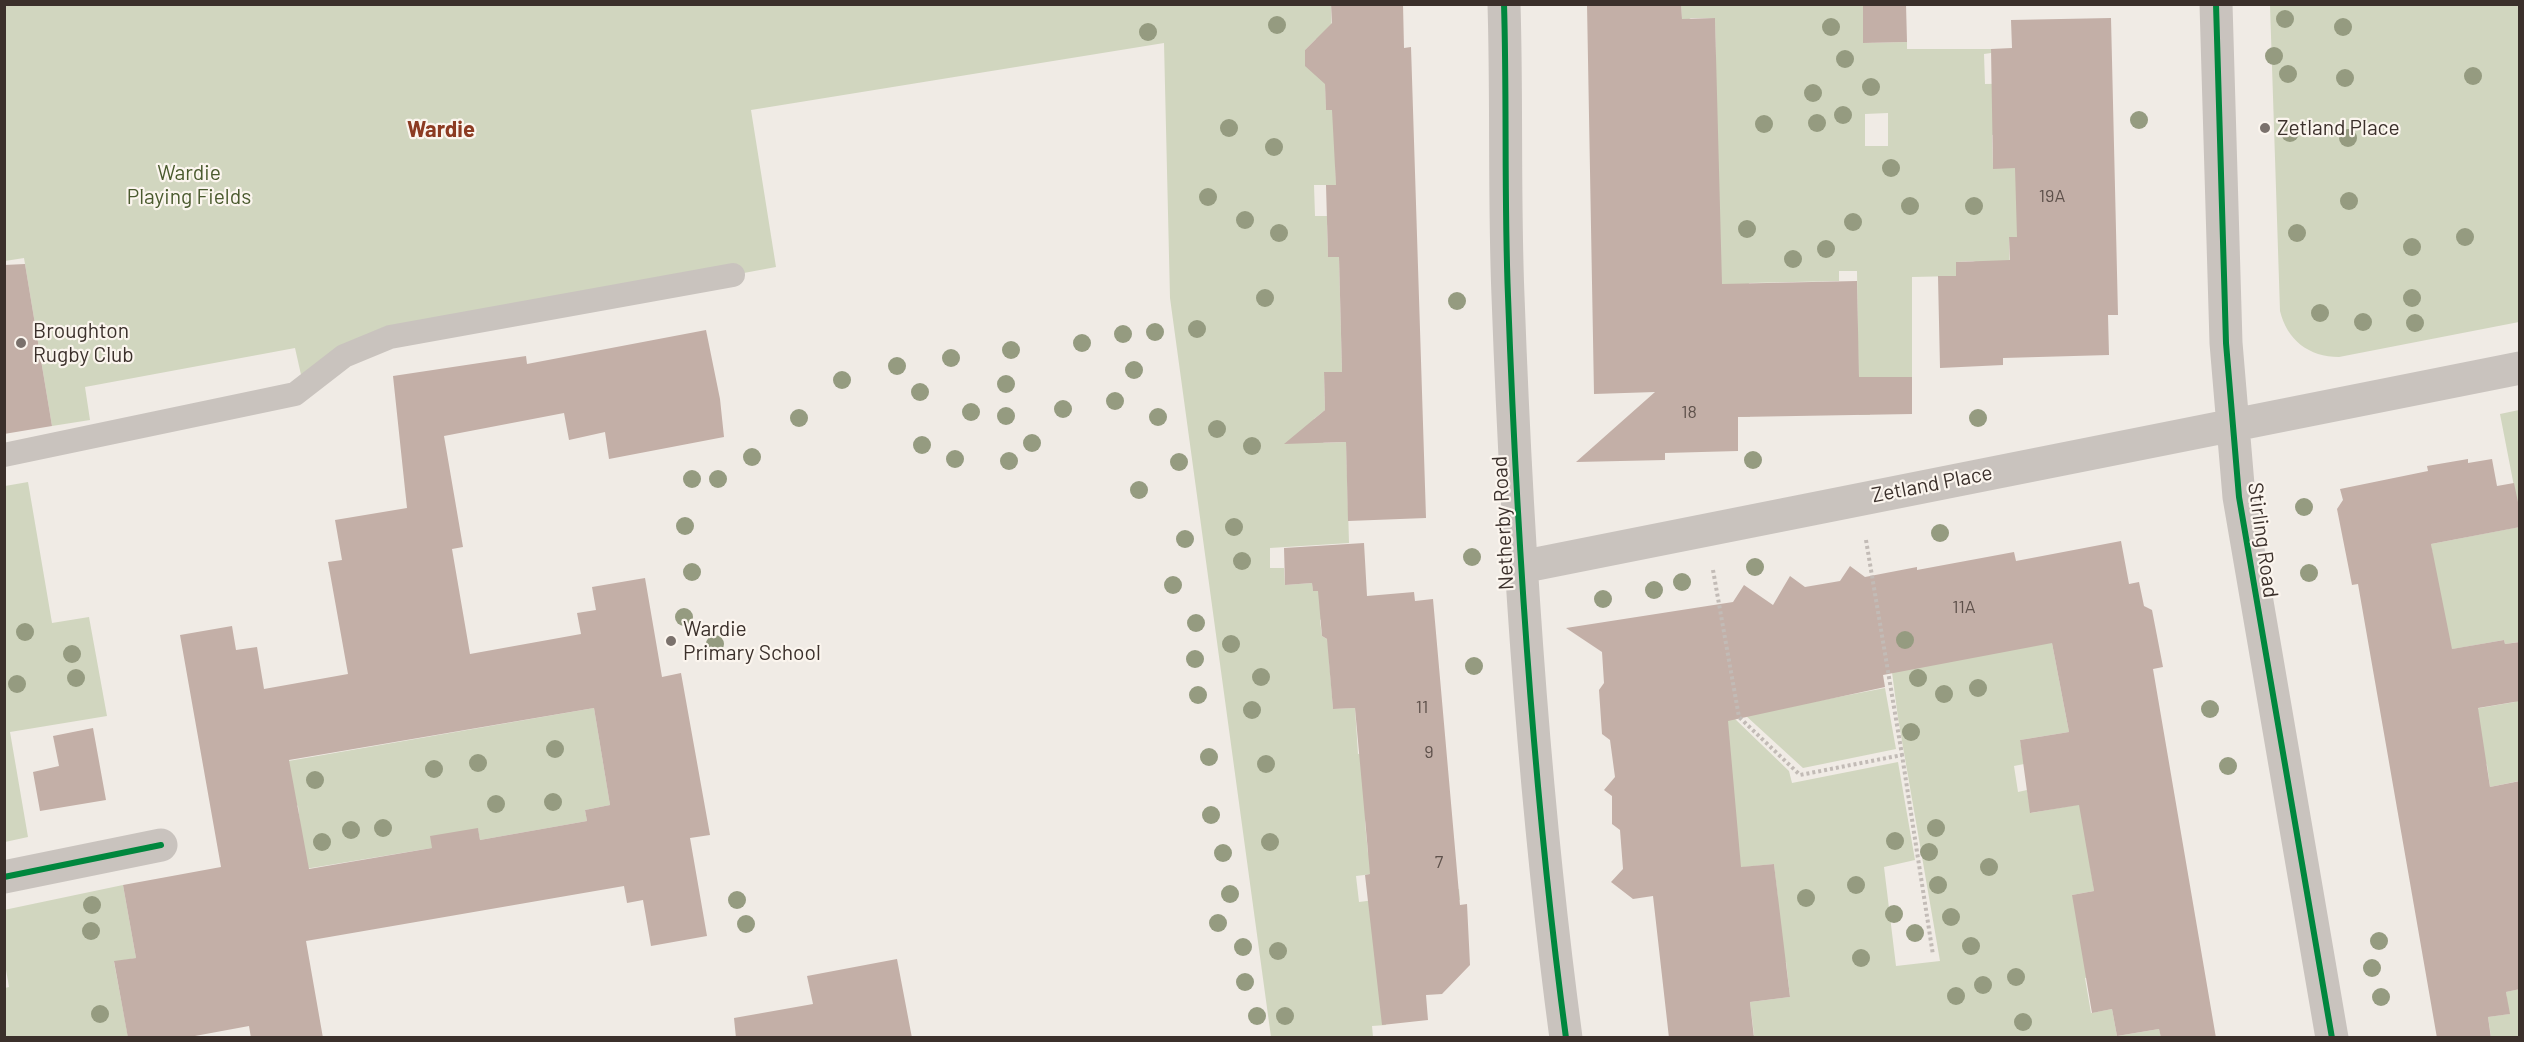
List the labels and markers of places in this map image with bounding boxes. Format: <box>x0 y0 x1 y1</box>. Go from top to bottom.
place label: Zetland Place <box>2277 115 2400 141</box>
marker: Zetland Place <box>2258 121 2272 135</box>
place label: Broughton Rugby Club <box>33 318 134 368</box>
marker: Broughton Rugby Club <box>14 336 28 350</box>
place label: Wardie Primary School <box>683 616 821 666</box>
marker: Wardie Primary School <box>664 634 678 648</box>

